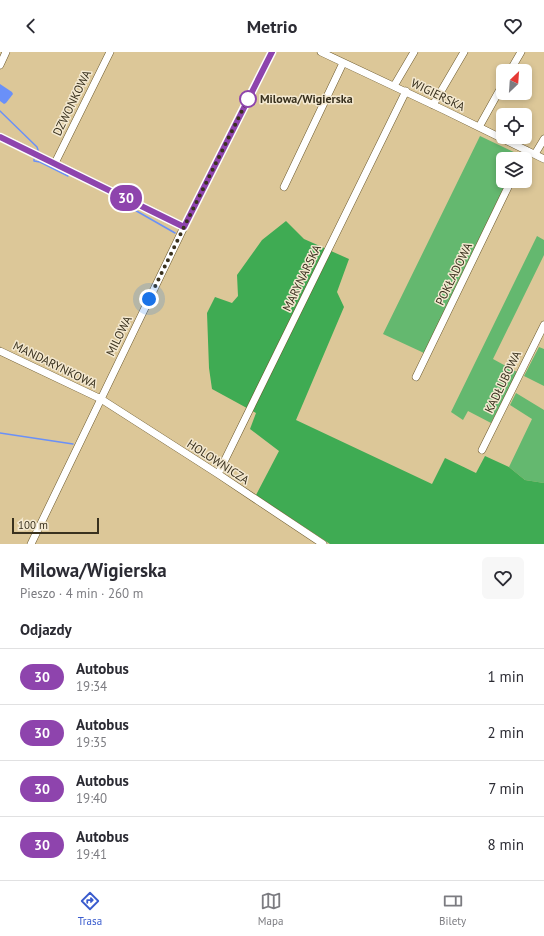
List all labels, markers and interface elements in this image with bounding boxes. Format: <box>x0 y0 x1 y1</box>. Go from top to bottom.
icon: back <box>20 15 42 37</box>
text: Metrio <box>247 15 297 38</box>
icon: heart <box>502 15 524 37</box>
north arrow <box>496 64 532 100</box>
map controls <box>496 64 532 188</box>
street label: DZWONKOWA <box>49 67 94 138</box>
street label: WIGIERSKA <box>409 75 468 114</box>
marker: Milowa/Wigierska <box>239 90 257 108</box>
place label: Milowa/Wigierska <box>260 91 353 106</box>
button: locate <box>496 108 532 144</box>
button: layers <box>496 152 532 188</box>
line badge: 30 <box>108 185 144 211</box>
text: 30 <box>118 189 134 207</box>
street label: POKŁADOWA <box>432 240 475 308</box>
street label: MARYNARSKA <box>279 242 324 314</box>
your location <box>139 289 159 309</box>
street label: MILOWA <box>102 313 135 358</box>
street label: MANDARYNKOWA <box>11 338 100 391</box>
street label: KADŁUBOWA <box>481 348 524 415</box>
street label: HOLOWNICZA <box>184 436 252 487</box>
scale bar <box>12 516 99 535</box>
text: 100 m <box>18 518 48 532</box>
button: heart <box>482 557 524 599</box>
text: Milowa/Wigierska <box>20 558 167 582</box>
text: Pieszo · 4 min · 260 m <box>20 585 143 602</box>
text: Odjazdy <box>20 620 72 639</box>
text: Autobus <box>76 659 129 678</box>
text: 1 min <box>487 667 524 686</box>
text: 30 <box>34 668 50 686</box>
text: 19:34 <box>76 678 107 695</box>
text: Autobus <box>76 715 129 734</box>
text: 2 min <box>487 723 524 742</box>
text: 30 <box>34 724 50 742</box>
text: 19:35 <box>76 734 107 751</box>
text: Autobus <box>76 771 129 790</box>
text: 7 min <box>488 779 524 798</box>
text: 30 <box>34 780 50 798</box>
text: 19:40 <box>76 790 107 807</box>
text: Autobus <box>76 827 129 846</box>
text: 8 min <box>487 835 524 854</box>
text: 30 <box>34 836 50 854</box>
text: 19:41 <box>76 846 107 863</box>
tab: Trasa <box>78 890 102 928</box>
tab: Mapa <box>258 890 283 928</box>
tab: Bilety <box>439 890 466 928</box>

